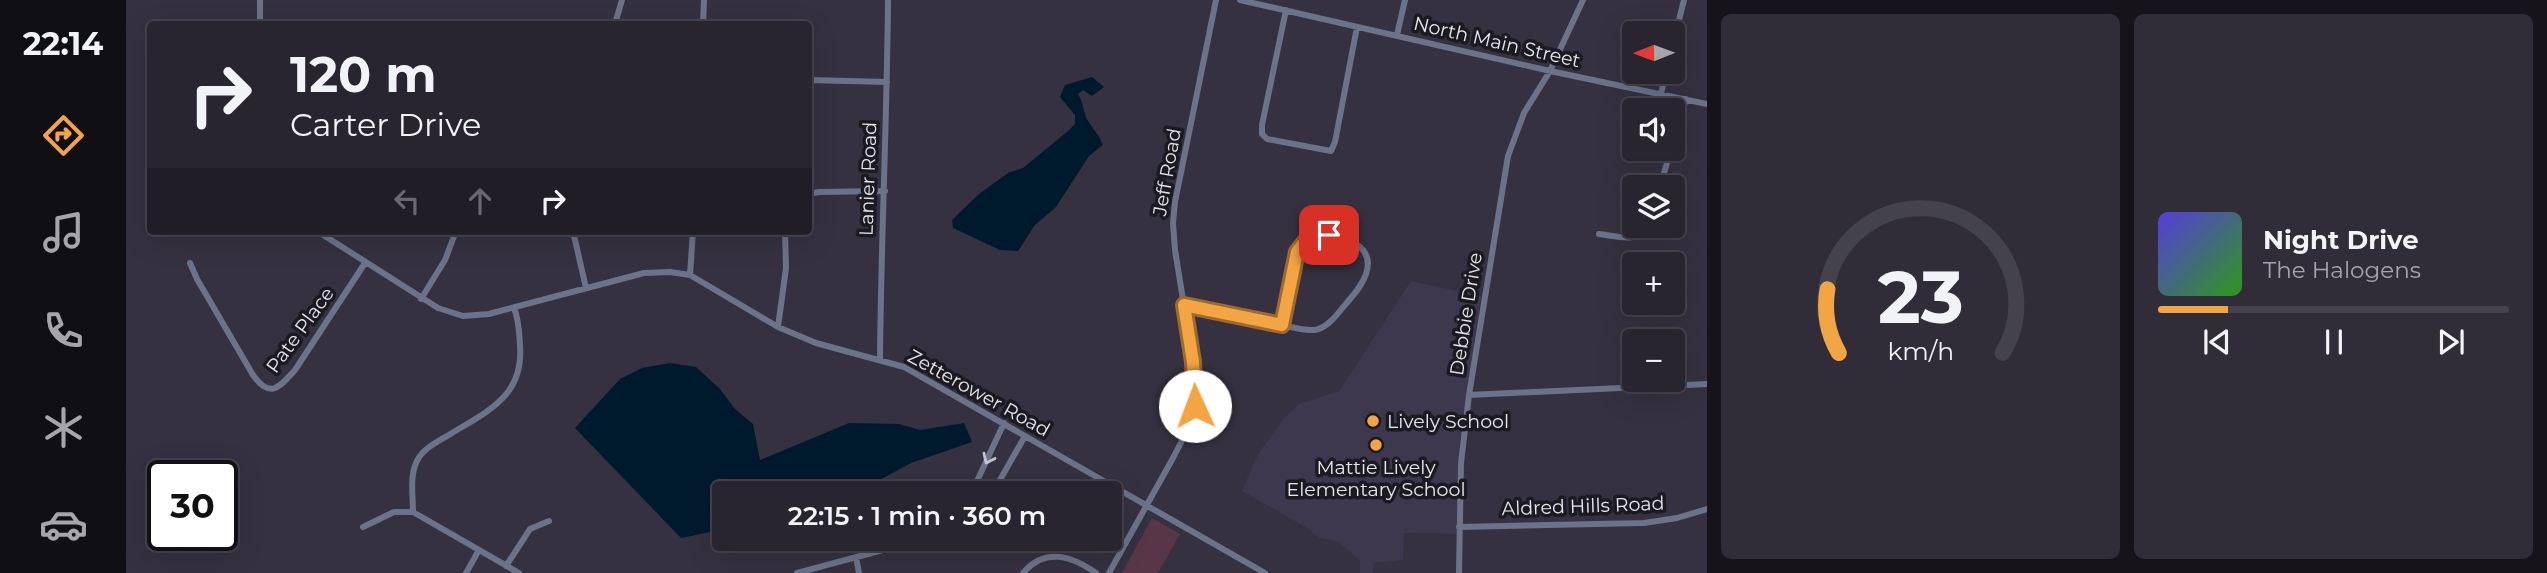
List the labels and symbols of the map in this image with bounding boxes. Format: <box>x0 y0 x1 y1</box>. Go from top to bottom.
street label: North Main Street <box>1411 12 1583 72</box>
north arrow <box>1622 21 1685 84</box>
street label: Lanier Road <box>855 122 881 236</box>
street label: Jeff Road <box>1148 126 1186 219</box>
pin <box>1299 205 1359 265</box>
street label: Debbie Drive <box>1445 251 1487 377</box>
street label: Pate Place <box>261 283 339 377</box>
street label: Zetterower Road <box>904 344 1054 442</box>
position arrow <box>1158 369 1232 443</box>
place label: Lively School <box>1387 410 1509 433</box>
marker: Lively School <box>1365 413 1381 429</box>
marker: Mattie Lively Elementary School <box>1368 437 1384 453</box>
one-way arrow <box>983 452 997 464</box>
place label: Mattie Lively Elementary School <box>1286 456 1466 501</box>
speed limit sign: 30 <box>147 460 238 551</box>
street label: Aldred Hills Road <box>1501 492 1665 520</box>

